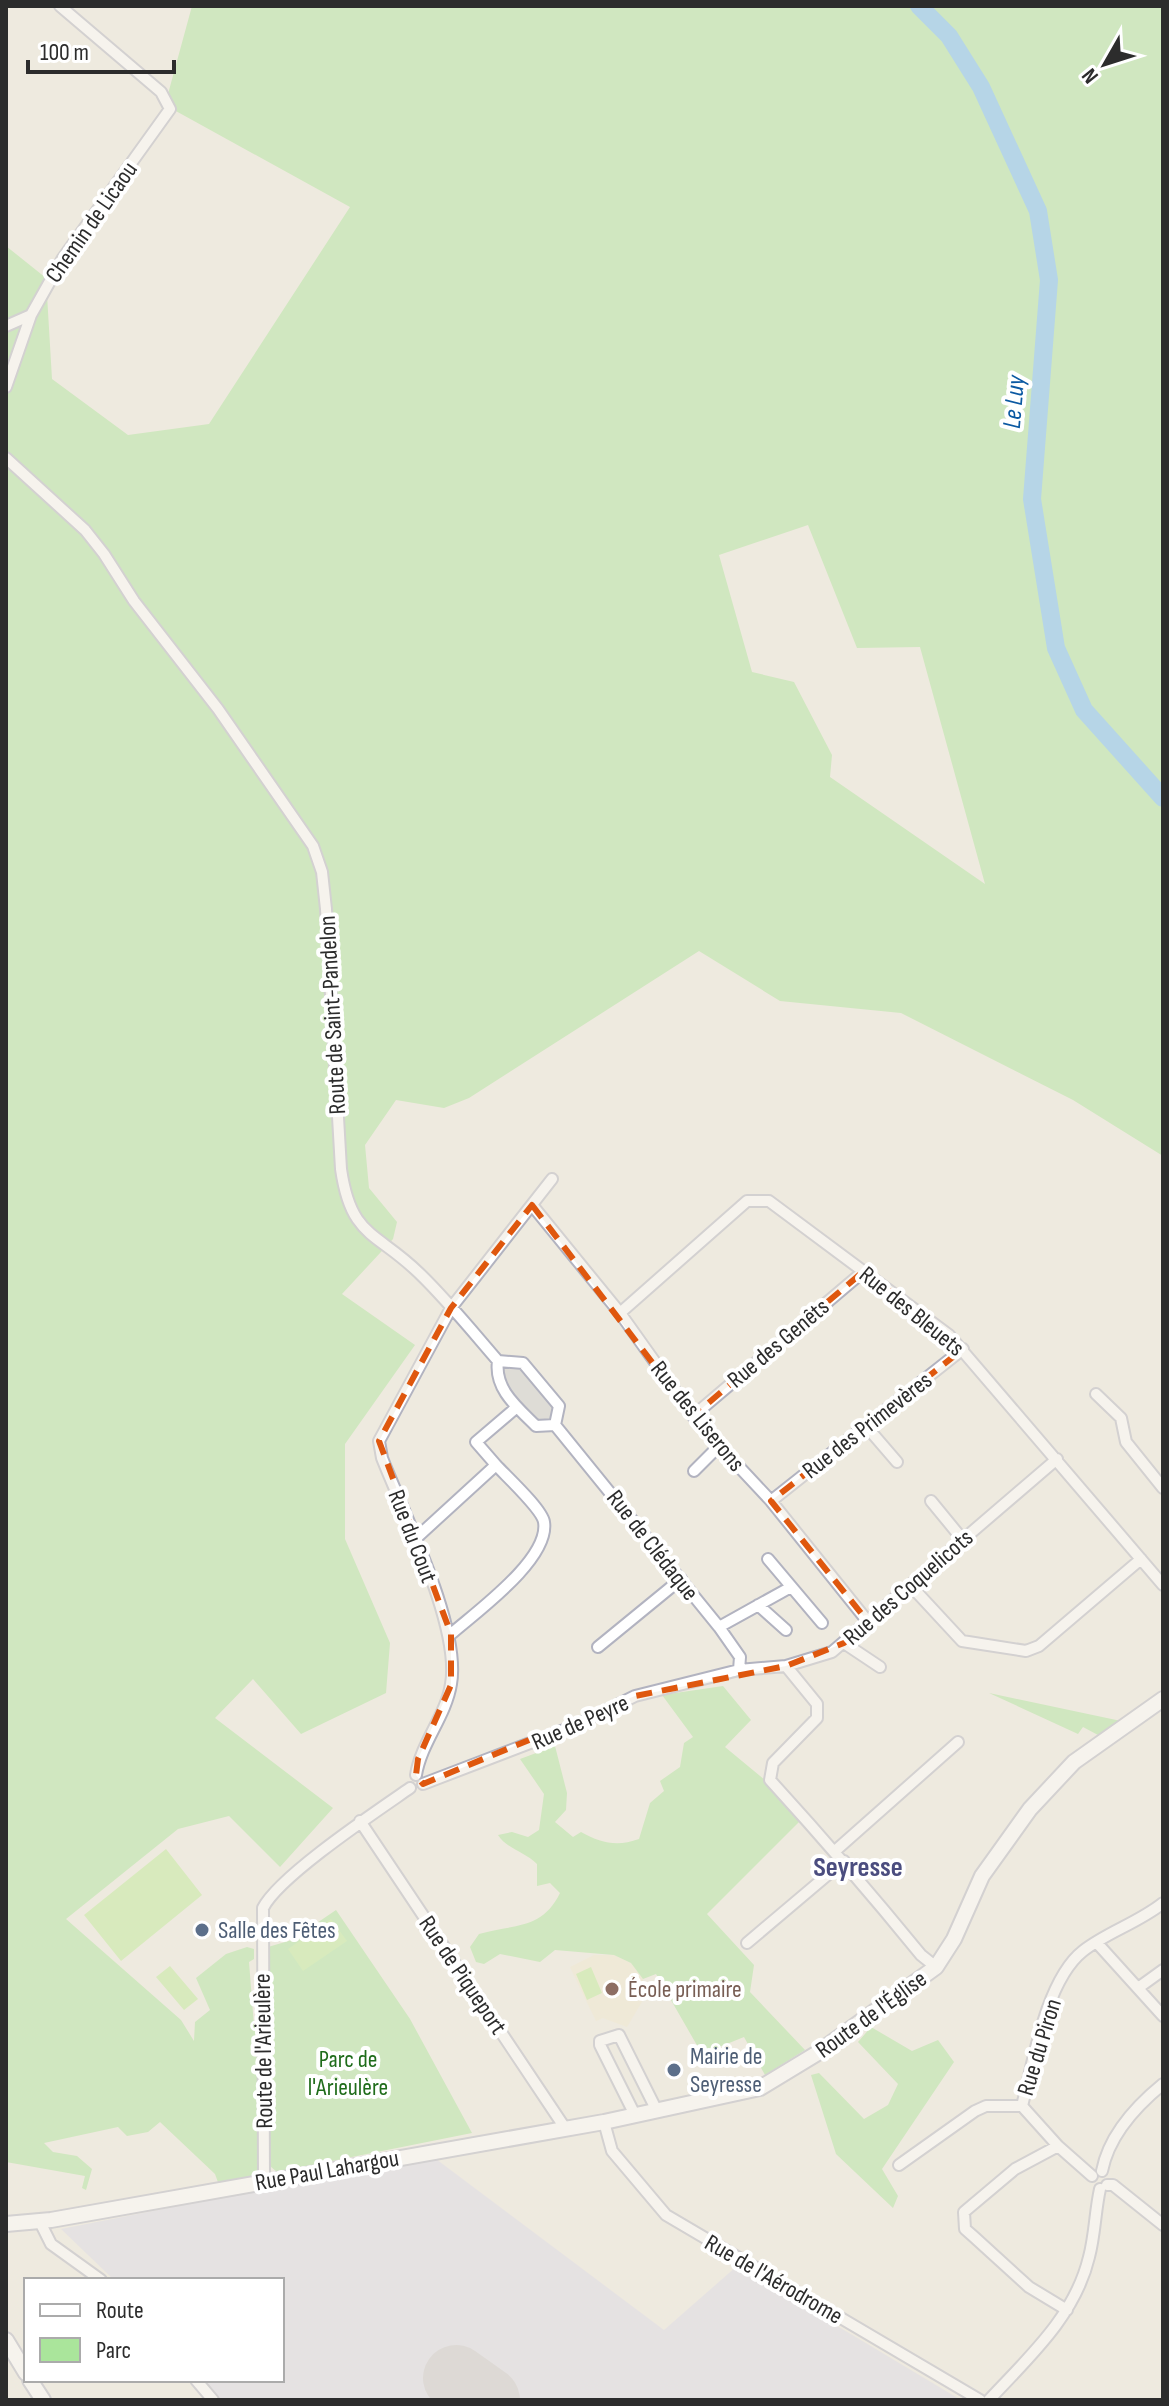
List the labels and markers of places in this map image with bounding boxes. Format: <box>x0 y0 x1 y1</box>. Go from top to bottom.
place label: Salle des Fêtes <box>218 1916 336 1945</box>
marker: Salle des Fêtes <box>193 1921 211 1939</box>
place label: École primaire <box>628 1975 742 2004</box>
marker: École primaire <box>603 1980 621 1998</box>
place label: Mairie de Seyresse <box>690 2042 762 2099</box>
marker: Mairie de Seyresse <box>665 2061 683 2079</box>

